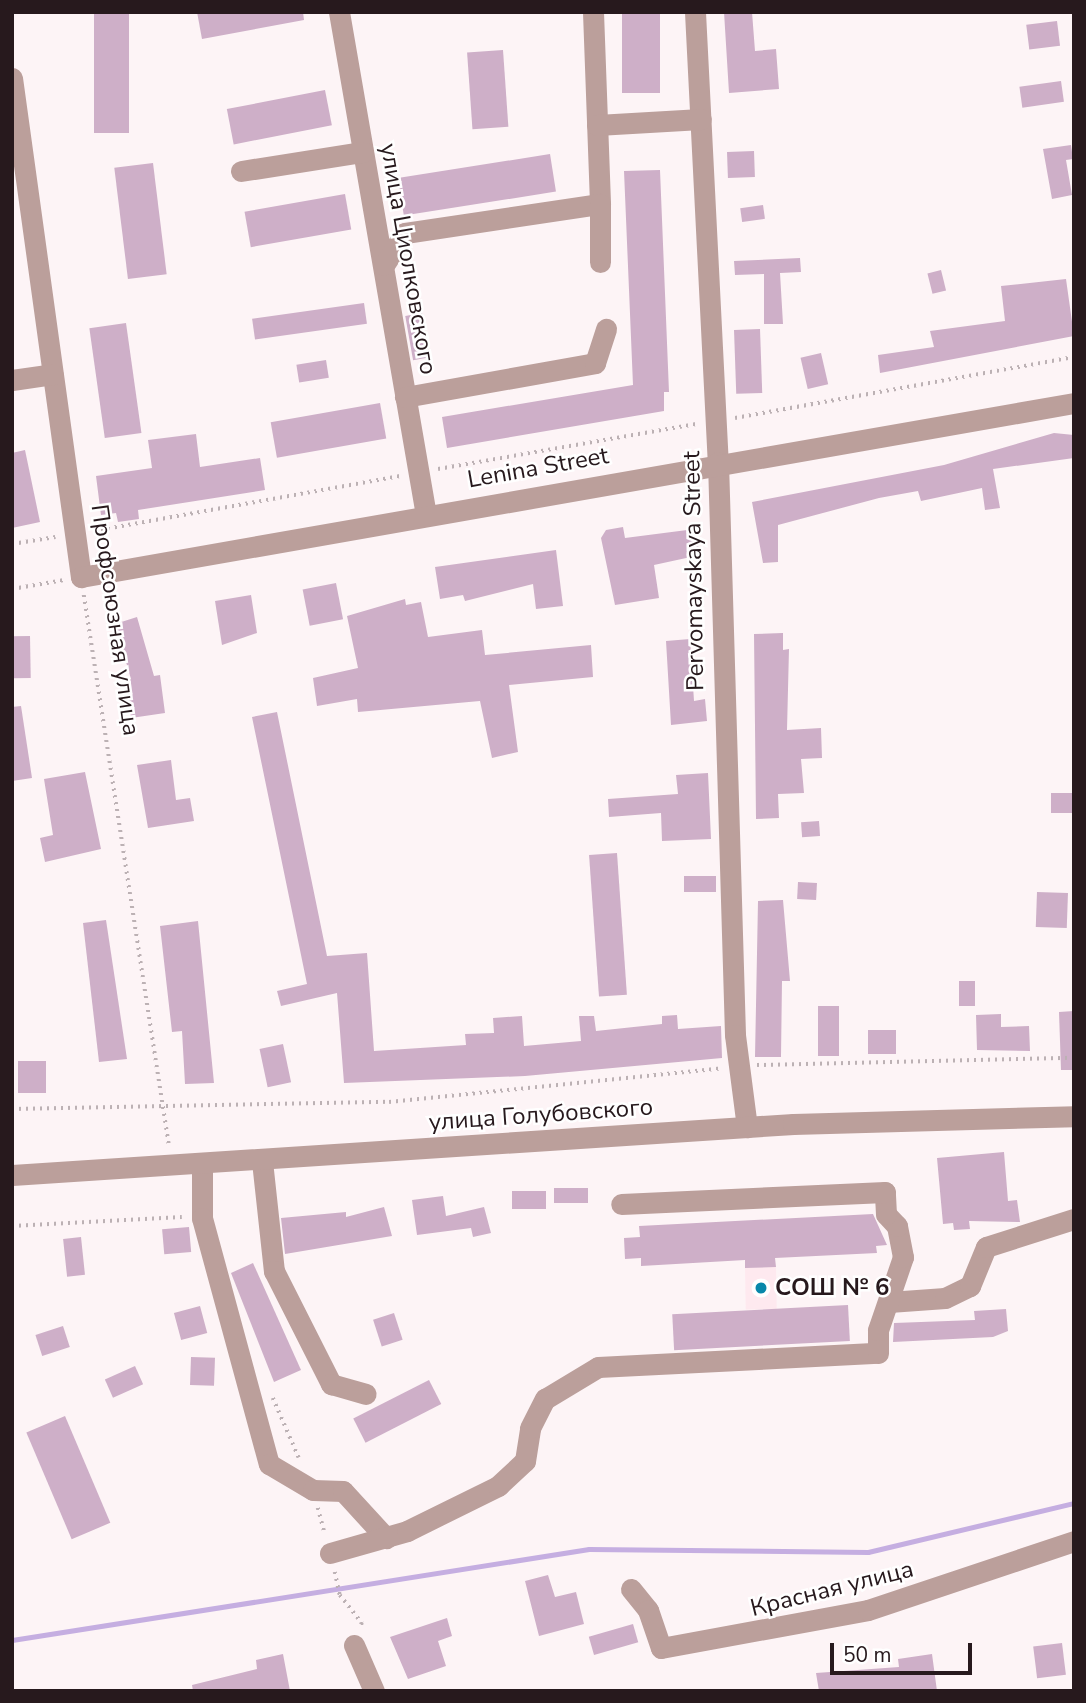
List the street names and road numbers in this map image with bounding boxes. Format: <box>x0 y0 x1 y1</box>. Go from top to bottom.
street label: улица Циолковского <box>373 141 443 377</box>
street label: Lenina Street <box>465 441 611 495</box>
street label: Pervomayskaya Street <box>678 451 710 691</box>
street label: Профсоюзная улица <box>84 502 146 738</box>
street label: улица Голубовского <box>428 1093 654 1137</box>
street label: Красная улица <box>748 1555 916 1623</box>

